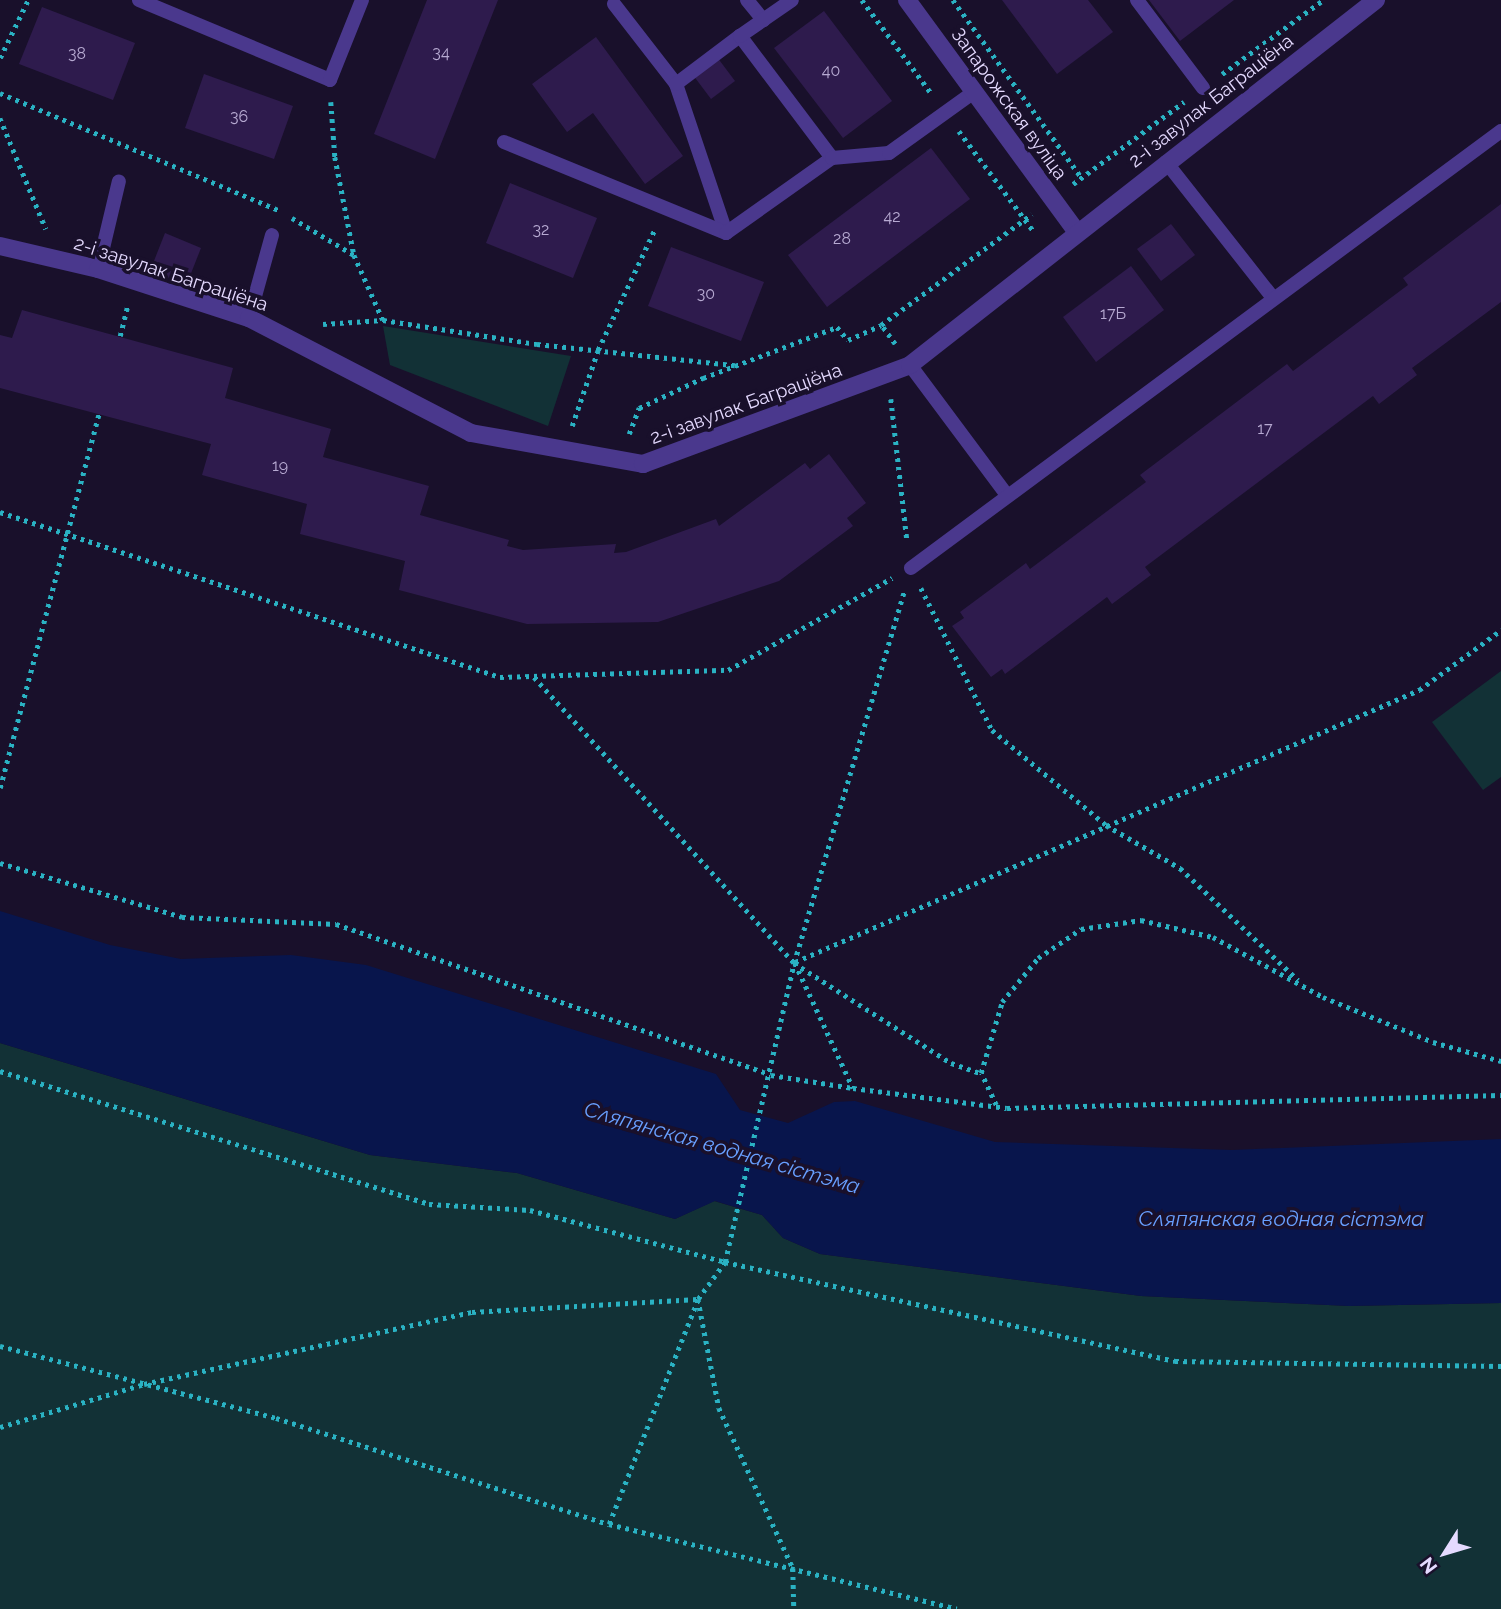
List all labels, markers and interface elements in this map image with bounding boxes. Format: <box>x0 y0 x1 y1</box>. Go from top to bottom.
street label: Запарожская вуліца <box>946 24 1072 184</box>
street label: 2-і завулак Баграціёна <box>1124 30 1298 172</box>
house number: 34 <box>432 43 450 63</box>
house number: 38 <box>68 44 86 64</box>
house number: 40 <box>822 61 840 81</box>
house number: 36 <box>230 107 248 127</box>
house number: 42 <box>883 207 901 227</box>
house number: 32 <box>533 220 549 240</box>
house number: 28 <box>833 229 851 249</box>
street label: 2-і завулак Баграціёна <box>71 232 271 316</box>
house number: 30 <box>697 284 715 304</box>
house number: 17Б <box>1100 304 1126 324</box>
street label: 2-і завулак Баграціёна <box>647 359 845 449</box>
house number: 17 <box>1257 419 1273 439</box>
house number: 19 <box>272 456 288 476</box>
water label: Сляпянская водная сістэма <box>581 1097 863 1199</box>
water label: Сляпянская водная сістэма <box>1138 1206 1424 1232</box>
north arrow <box>1410 1518 1480 1588</box>
text: N <box>1415 1553 1441 1578</box>

